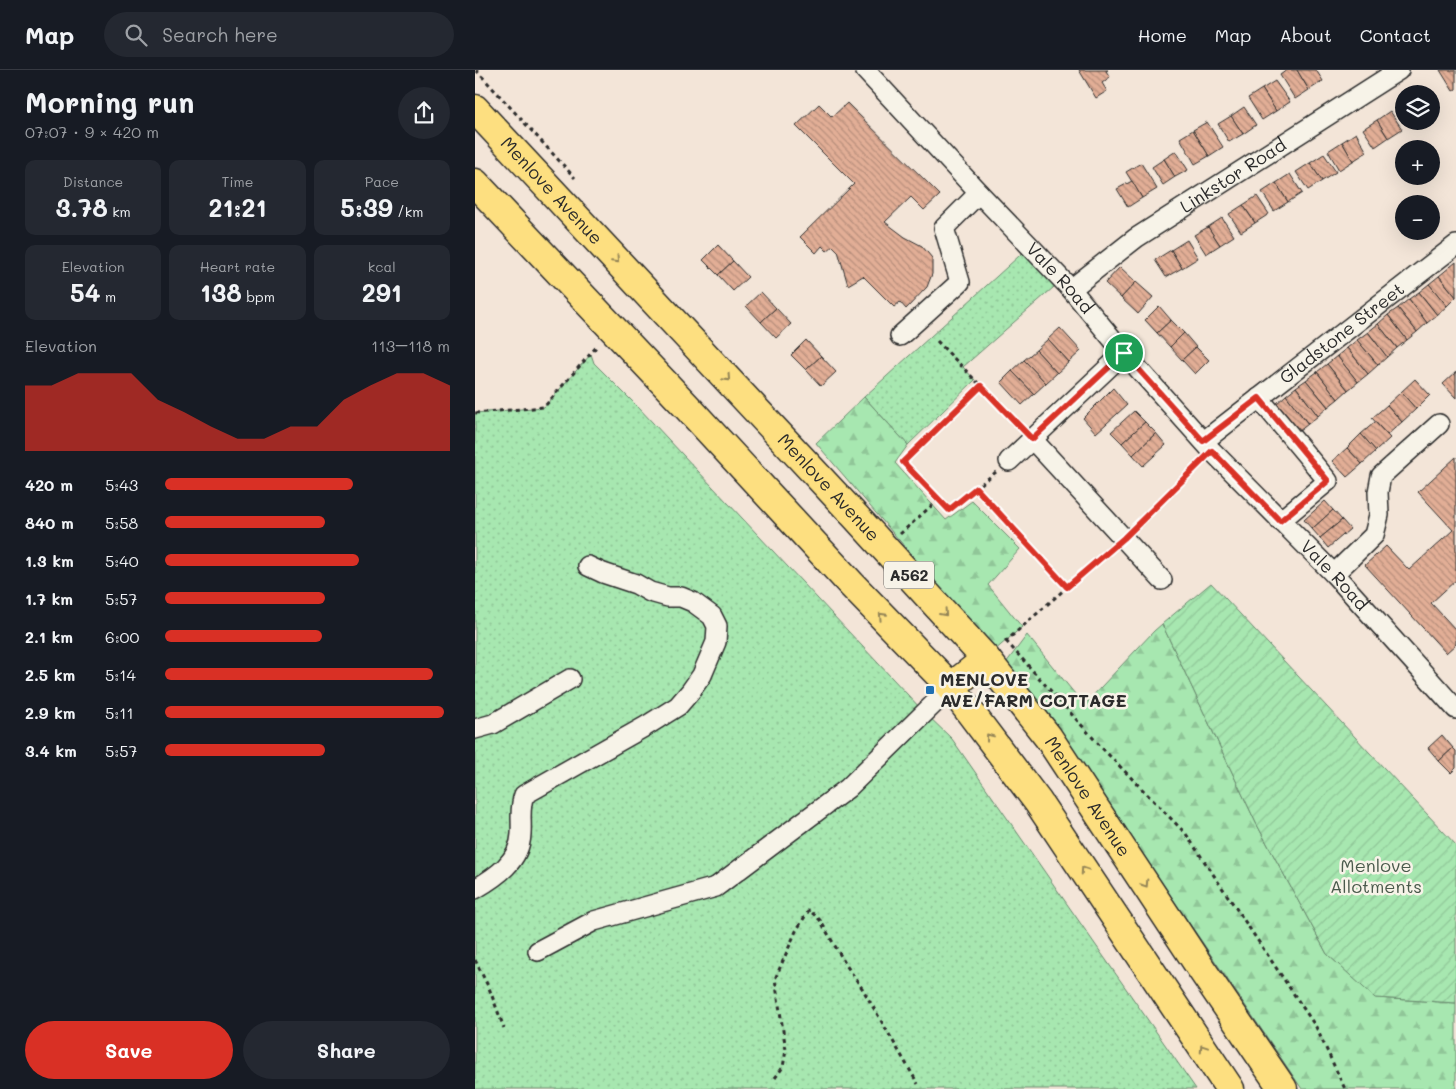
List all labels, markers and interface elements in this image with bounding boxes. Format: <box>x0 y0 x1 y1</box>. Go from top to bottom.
search box <box>104 12 454 57</box>
text: Map <box>25 19 74 50</box>
icon: search <box>122 21 150 49</box>
text: Search here <box>162 22 278 47</box>
text: Home <box>1138 23 1187 47</box>
text: Map <box>1215 23 1251 47</box>
text: About <box>1279 23 1332 47</box>
text: Contact <box>1360 23 1431 47</box>
text: Morning run <box>25 84 194 120</box>
map controls <box>1395 85 1440 240</box>
button: layers <box>1395 85 1440 130</box>
button: share <box>398 87 450 139</box>
text: 07:07 · 9 × 420 m <box>25 121 159 142</box>
street label: Menlove Avenue <box>496 131 609 249</box>
street label: Linkstor Road <box>1175 132 1290 218</box>
button: + <box>1395 140 1440 185</box>
text: Distance <box>63 172 123 191</box>
text: Time <box>222 172 253 191</box>
text: Pace <box>365 172 399 191</box>
text: 3.78 <box>56 191 108 223</box>
text: 21:21 <box>208 191 267 223</box>
text: 5:39 <box>340 191 393 223</box>
button: − <box>1395 195 1440 240</box>
text: km <box>108 202 131 221</box>
text: /km <box>393 202 423 221</box>
street label: Vale Road <box>1021 237 1099 318</box>
one-way arrow <box>610 254 619 263</box>
text: Elevation <box>62 257 125 276</box>
text: Heart rate <box>200 257 275 276</box>
text: kcal <box>368 257 396 276</box>
text: 54 <box>70 276 101 308</box>
text: 138 <box>200 276 242 308</box>
text: 291 <box>362 276 402 308</box>
street label: Gladstone Street <box>1274 277 1409 389</box>
text: m <box>101 287 116 306</box>
text: bpm <box>242 287 275 306</box>
pin <box>1103 332 1145 374</box>
text: Elevation <box>25 335 97 356</box>
text: 113–118 m <box>371 335 450 356</box>
icon: arrive <box>1110 339 1138 367</box>
one-way arrow <box>721 373 730 382</box>
street label: Menlove Avenue <box>773 428 886 546</box>
text: 420 m <box>25 474 73 495</box>
text: 5:43 <box>105 474 138 495</box>
text: 840 m <box>25 512 74 533</box>
text: 5:58 <box>105 512 138 533</box>
street label: Vale Road <box>1296 534 1374 615</box>
text: 1.3 km <box>25 550 74 571</box>
text: 5:40 <box>105 550 139 571</box>
road number: A562 <box>884 562 934 588</box>
text: 1.7 km <box>25 588 73 609</box>
text: 5:57 <box>105 588 138 609</box>
one-way arrow <box>938 608 947 617</box>
one-way arrow <box>879 612 888 621</box>
text: 2.1 km <box>25 626 73 647</box>
text: 6:00 <box>105 626 139 647</box>
text: 2.5 km <box>25 664 75 685</box>
text: 5:14 <box>105 664 136 685</box>
place label: MENLOVE AVE/FARM COTTAGE <box>940 667 1127 712</box>
marker: MENLOVE AVE/FARM COTTAGE <box>924 684 936 696</box>
text: 2.9 km <box>25 702 76 723</box>
text: 5:11 <box>105 702 134 723</box>
street label: Menlove Avenue <box>1040 731 1137 861</box>
one-way arrow <box>987 734 995 743</box>
text: 3.4 km <box>25 740 77 761</box>
text: 5:57 <box>105 740 138 761</box>
park label: Menlove Allotments <box>1330 853 1422 898</box>
one-way arrow <box>1080 866 1090 875</box>
one-way arrow <box>1139 878 1148 888</box>
button: Save <box>25 1021 233 1079</box>
button: Share <box>243 1021 450 1079</box>
one-way arrow <box>1200 1045 1209 1054</box>

